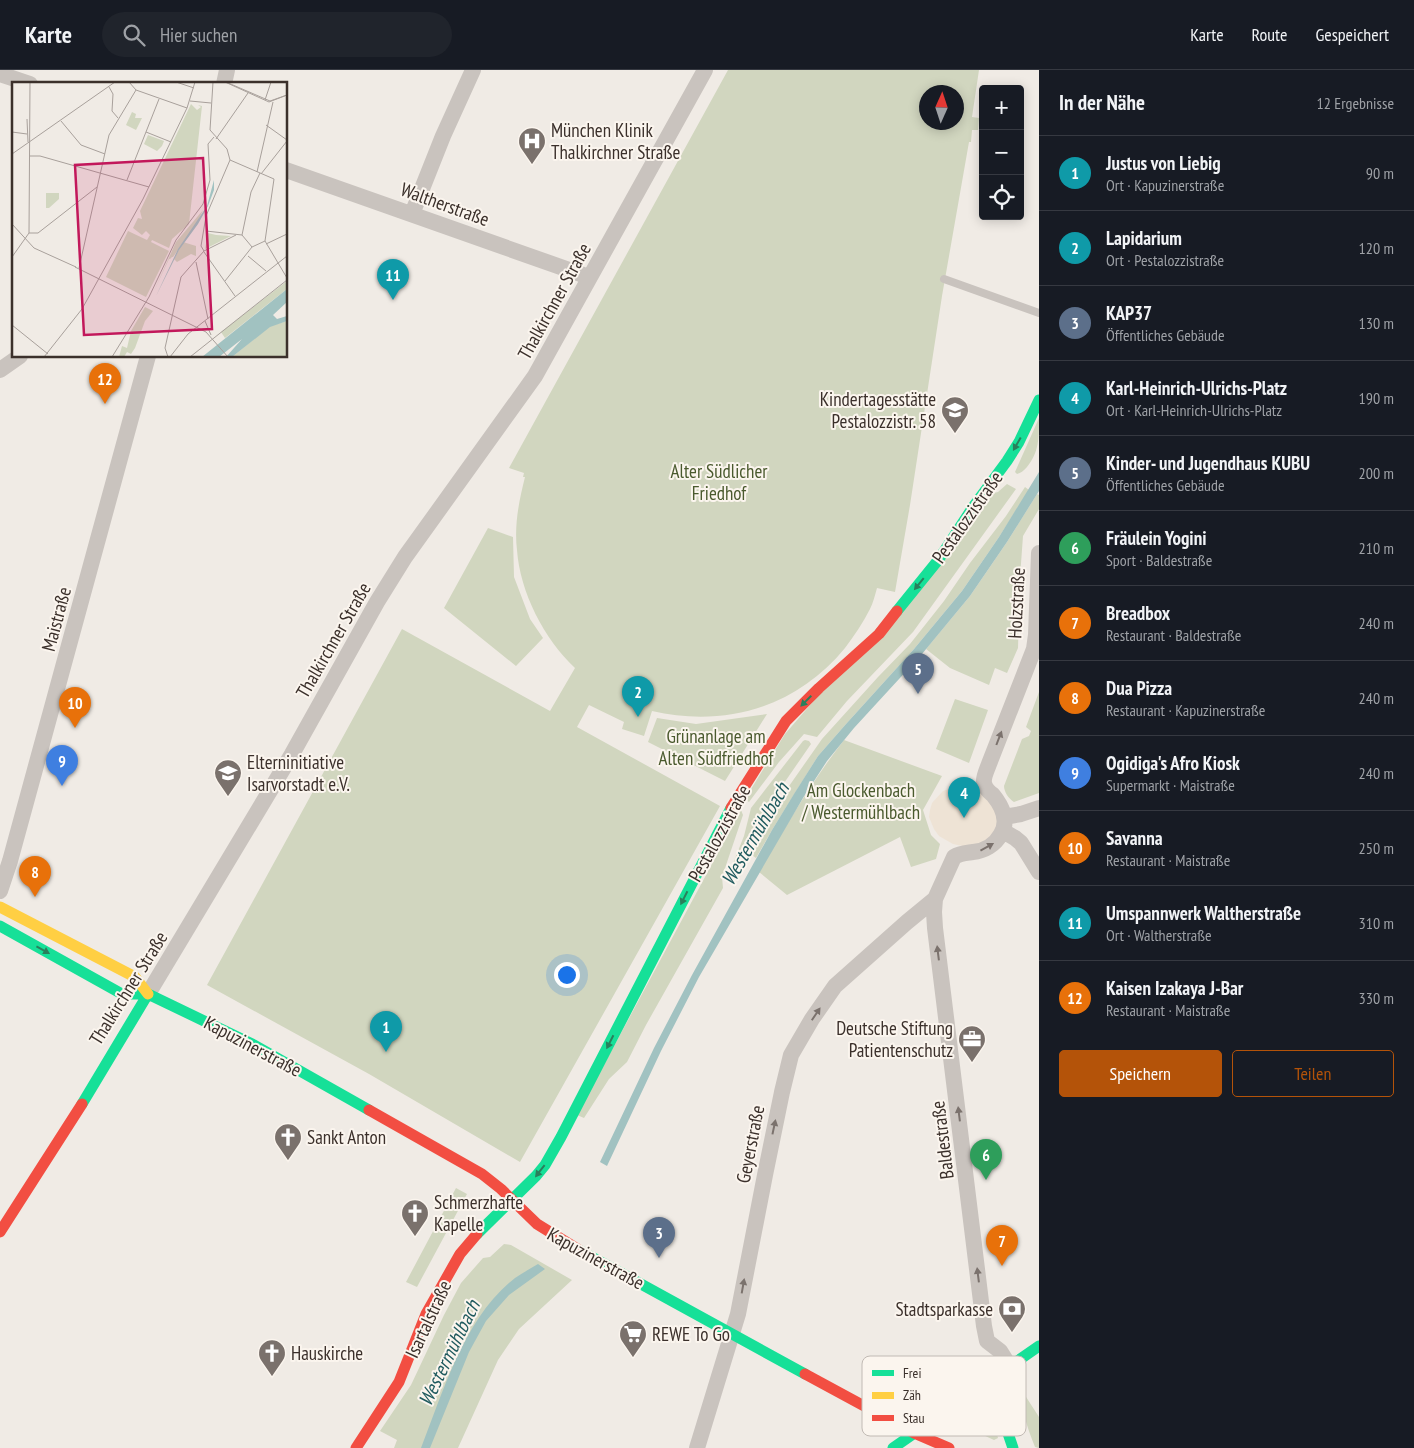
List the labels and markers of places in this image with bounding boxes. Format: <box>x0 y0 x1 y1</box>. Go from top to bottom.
place label: München Klinik Thalkirchner Straße <box>551 118 681 164</box>
hospital icon: München Klinik Thalkirchner Straße <box>517 126 547 165</box>
pin: 11 <box>377 259 409 300</box>
pin: 12 <box>89 363 121 404</box>
place label: Kindertagesstätte Pestalozzistr. 58 <box>820 387 936 433</box>
school or university icon: Kindertagesstätte Pestalozzistr. 58 <box>940 395 970 434</box>
pin: 5 <box>902 653 934 694</box>
pin: 2 <box>622 676 654 717</box>
pin: 10 <box>59 687 91 728</box>
pin: 9 <box>46 745 78 786</box>
place label: Elterninitiative Isarvorstadt e.V. <box>247 750 350 796</box>
school or university icon: Elterninitiative Isarvorstadt e.V. <box>213 758 243 797</box>
pin: 4 <box>948 777 980 818</box>
pin: 8 <box>19 856 51 897</box>
pin: 1 <box>370 1011 402 1052</box>
place label: Deutsche Stiftung Patientenschutz <box>836 1016 953 1062</box>
office icon: Deutsche Stiftung Patientenschutz <box>957 1024 987 1063</box>
church icon: Sankt Anton <box>273 1122 303 1161</box>
place label: Sankt Anton <box>307 1125 386 1149</box>
pin: 6 <box>970 1139 1002 1180</box>
place label: Schmerzhafte Kapelle <box>434 1190 523 1236</box>
church icon: Schmerzhafte Kapelle <box>400 1198 430 1237</box>
pin: 3 <box>643 1217 675 1258</box>
pin: 7 <box>986 1225 1018 1266</box>
bank icon: Stadtsparkasse <box>997 1294 1027 1333</box>
place label: Stadtsparkasse <box>895 1297 993 1321</box>
supermarket icon: REWE To Go <box>618 1319 648 1358</box>
place label: REWE To Go <box>652 1322 730 1346</box>
church icon: Hauskirche <box>257 1338 287 1377</box>
place label: Hauskirche <box>291 1341 363 1365</box>

